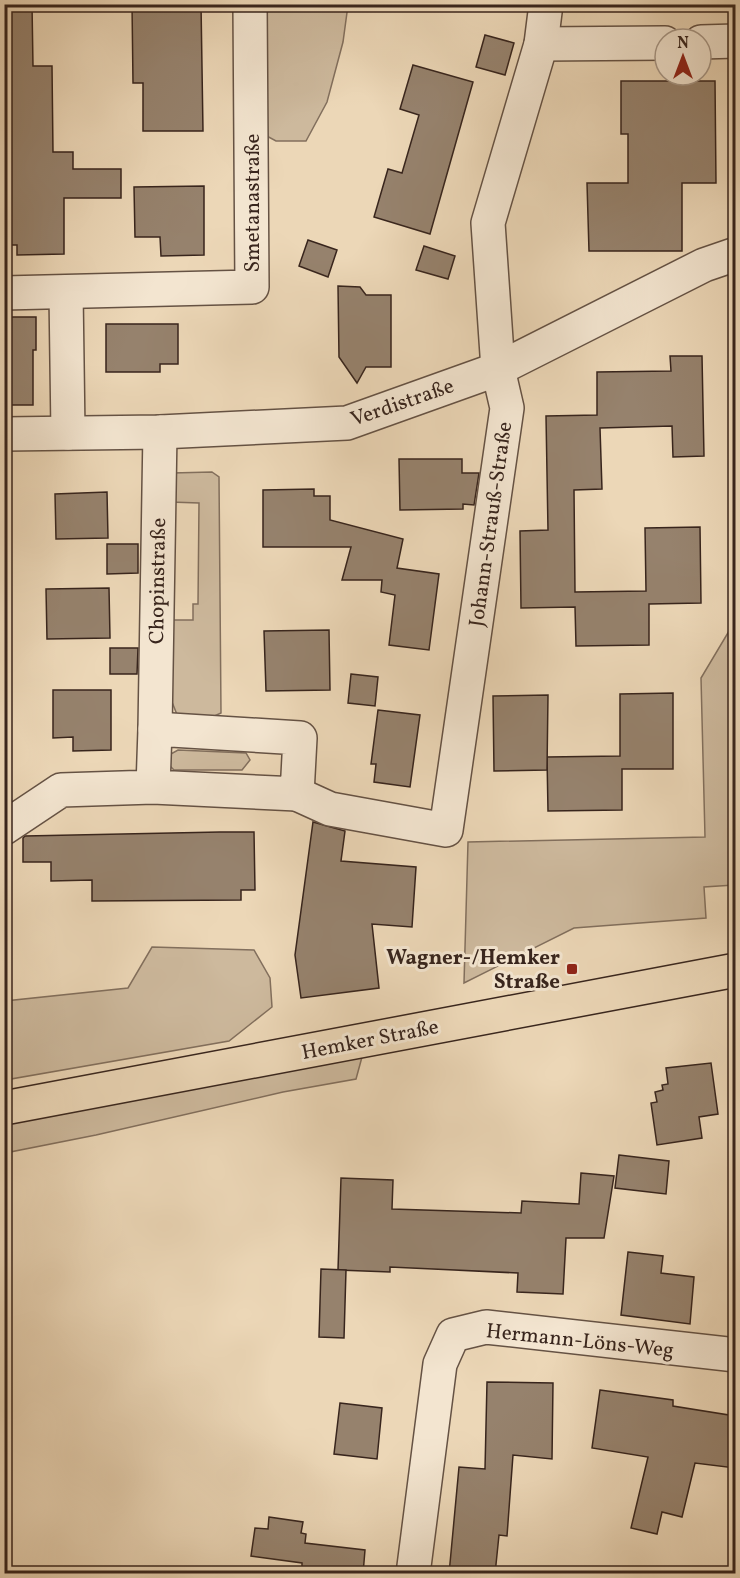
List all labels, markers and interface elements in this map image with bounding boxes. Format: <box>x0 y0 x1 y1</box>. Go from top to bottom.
north arrow <box>653 27 713 87</box>
text: N <box>677 33 689 55</box>
street label: Smetanastraße <box>239 133 268 273</box>
street label: Verdistraße <box>347 372 458 435</box>
street label: Johann-Strauß-Straße <box>463 420 520 629</box>
street label: Chopinstraße <box>143 518 174 644</box>
place label: Wagner-/Hemker Straße <box>386 944 560 997</box>
marker: Wagner-/Hemker Straße <box>565 962 579 976</box>
street label: Hemker Straße <box>299 1013 441 1068</box>
street label: Hermann-Löns-Weg <box>484 1317 675 1366</box>

